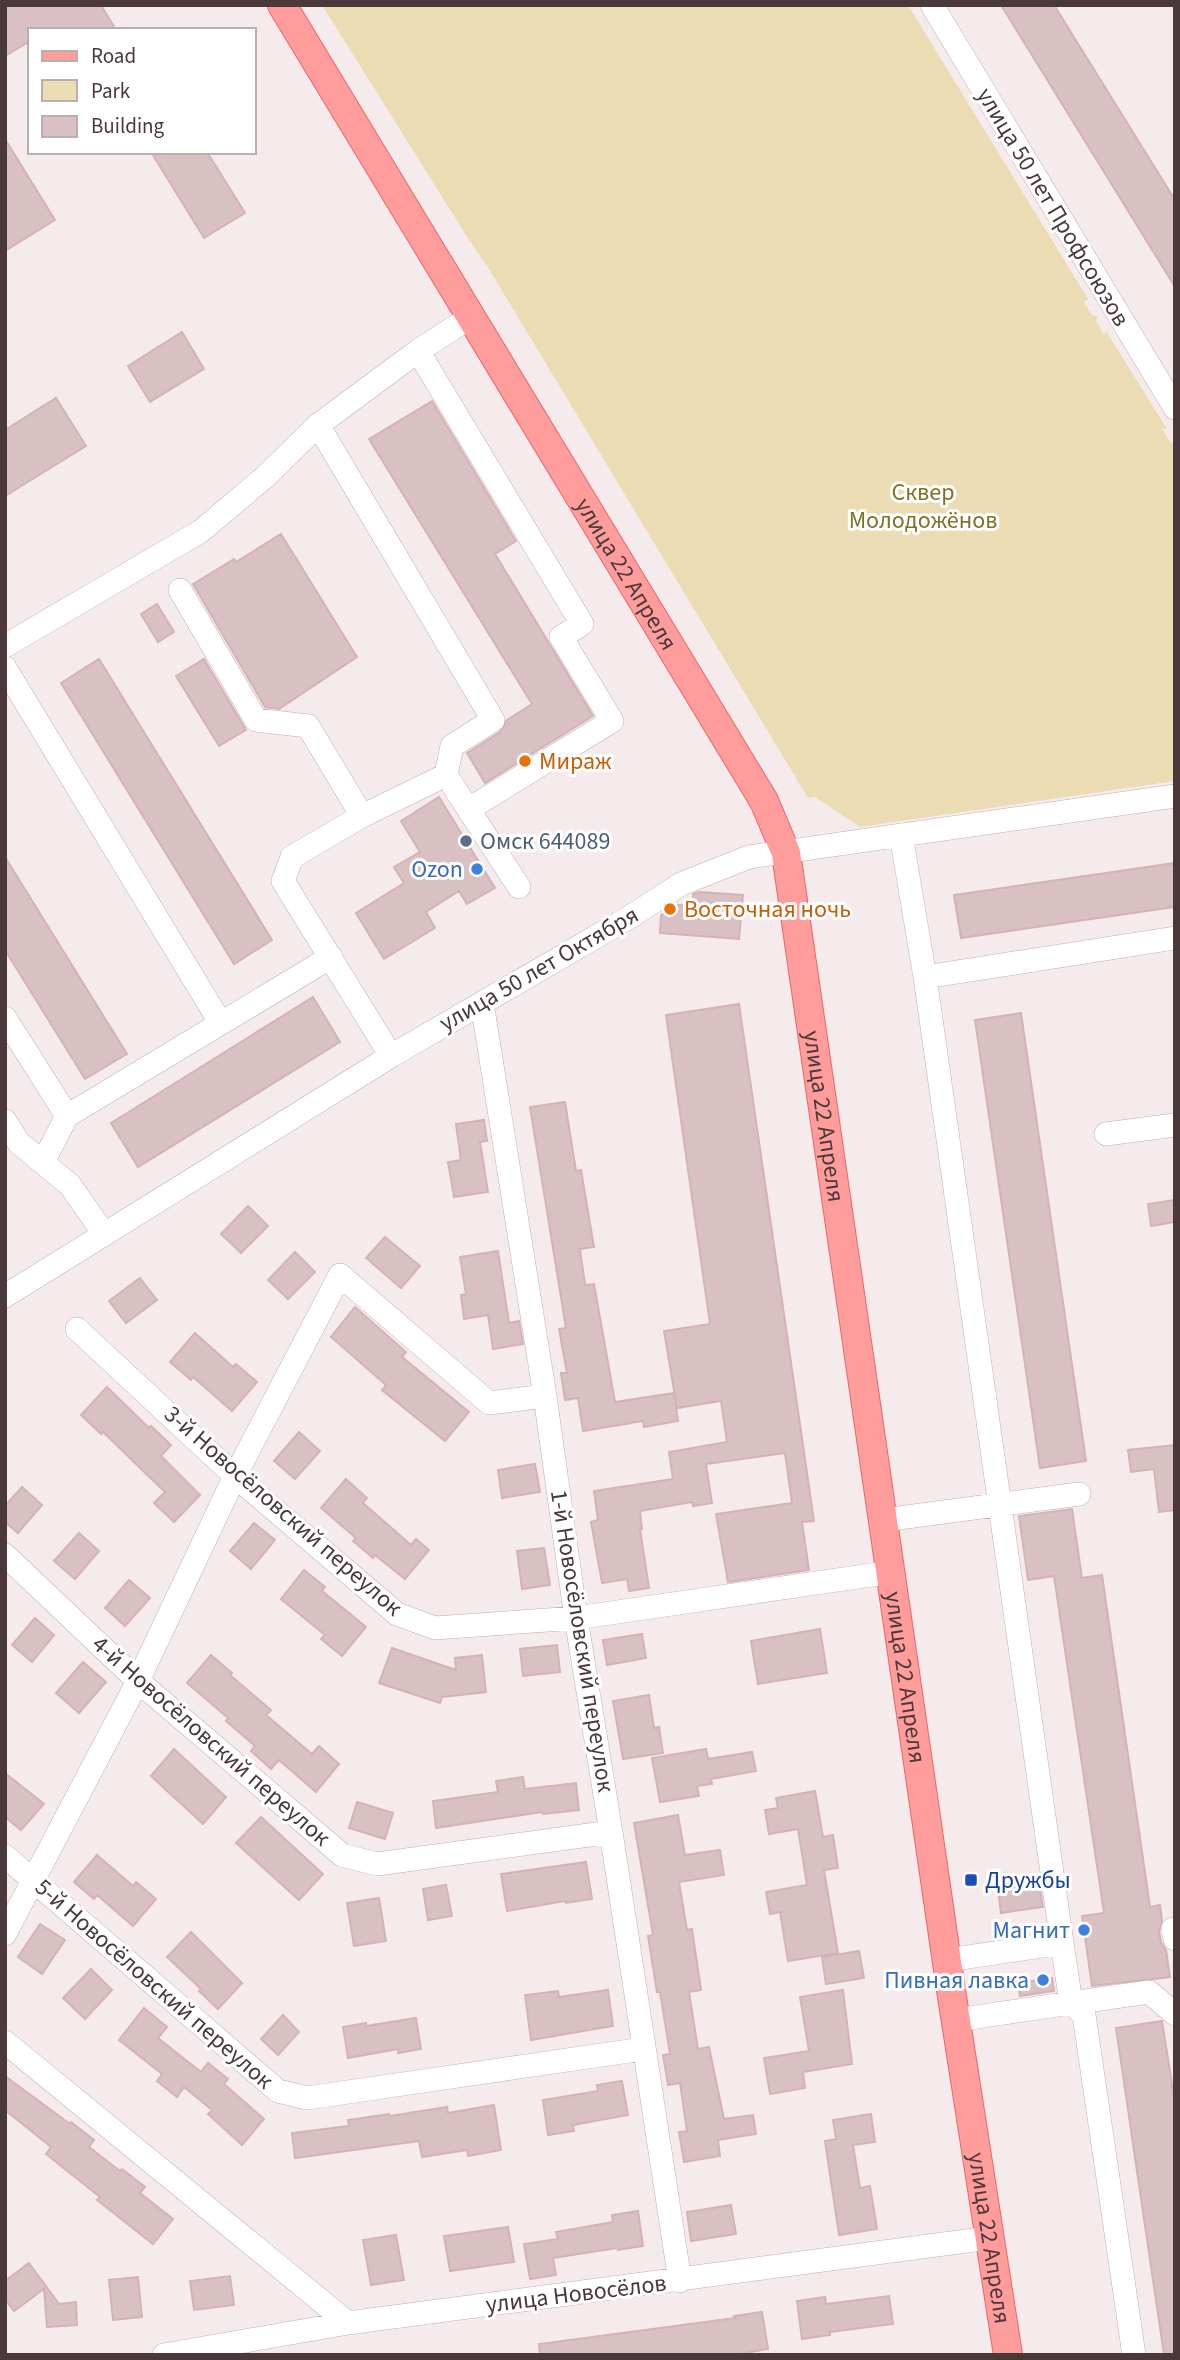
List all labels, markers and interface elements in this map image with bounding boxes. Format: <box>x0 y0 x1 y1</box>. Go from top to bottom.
legend <box>28 28 256 154</box>
text: Road <box>91 41 136 71</box>
text: Park <box>91 76 131 106</box>
street label: улица 50 лет Профсоюзов <box>968 81 1138 333</box>
text: Building <box>91 111 165 141</box>
park label: Сквер Молодожёнов <box>849 475 997 538</box>
street label: улица 22 Апреля <box>567 491 686 657</box>
place label: Мираж <box>539 744 612 779</box>
marker: Мираж <box>517 753 533 769</box>
place label: Омск 644089 <box>480 824 610 859</box>
marker: Омск 644089 <box>458 833 474 849</box>
place label: Ozon <box>411 852 463 887</box>
marker: Ozon <box>469 861 485 877</box>
place label: Восточная ночь <box>684 892 851 927</box>
street label: улица 50 лет Октября <box>433 898 645 1040</box>
marker: Восточная ночь <box>662 901 678 917</box>
street label: улица 22 Апреля <box>794 1028 854 1204</box>
street label: 3-й Новосёловский переулок <box>156 1397 410 1625</box>
street label: 1-й Новосёловский переулок <box>541 1487 623 1795</box>
street label: улица 22 Апреля <box>876 1589 935 1766</box>
street label: 4-й Новосёловский переулок <box>84 1627 338 1855</box>
place label: Дружбы <box>985 1863 1071 1898</box>
street label: 5-й Новосёловский переулок <box>27 1870 281 2098</box>
marker: Дружбы <box>963 1872 979 1888</box>
place label: Магнит <box>993 1913 1070 1948</box>
marker: Магнит <box>1076 1922 1092 1938</box>
place label: Пивная лавка <box>884 1963 1029 1998</box>
marker: Пивная лавка <box>1035 1972 1051 1988</box>
street label: улица 22 Апреля <box>959 2150 1020 2326</box>
street label: улица Новосёлов <box>484 2266 668 2322</box>

